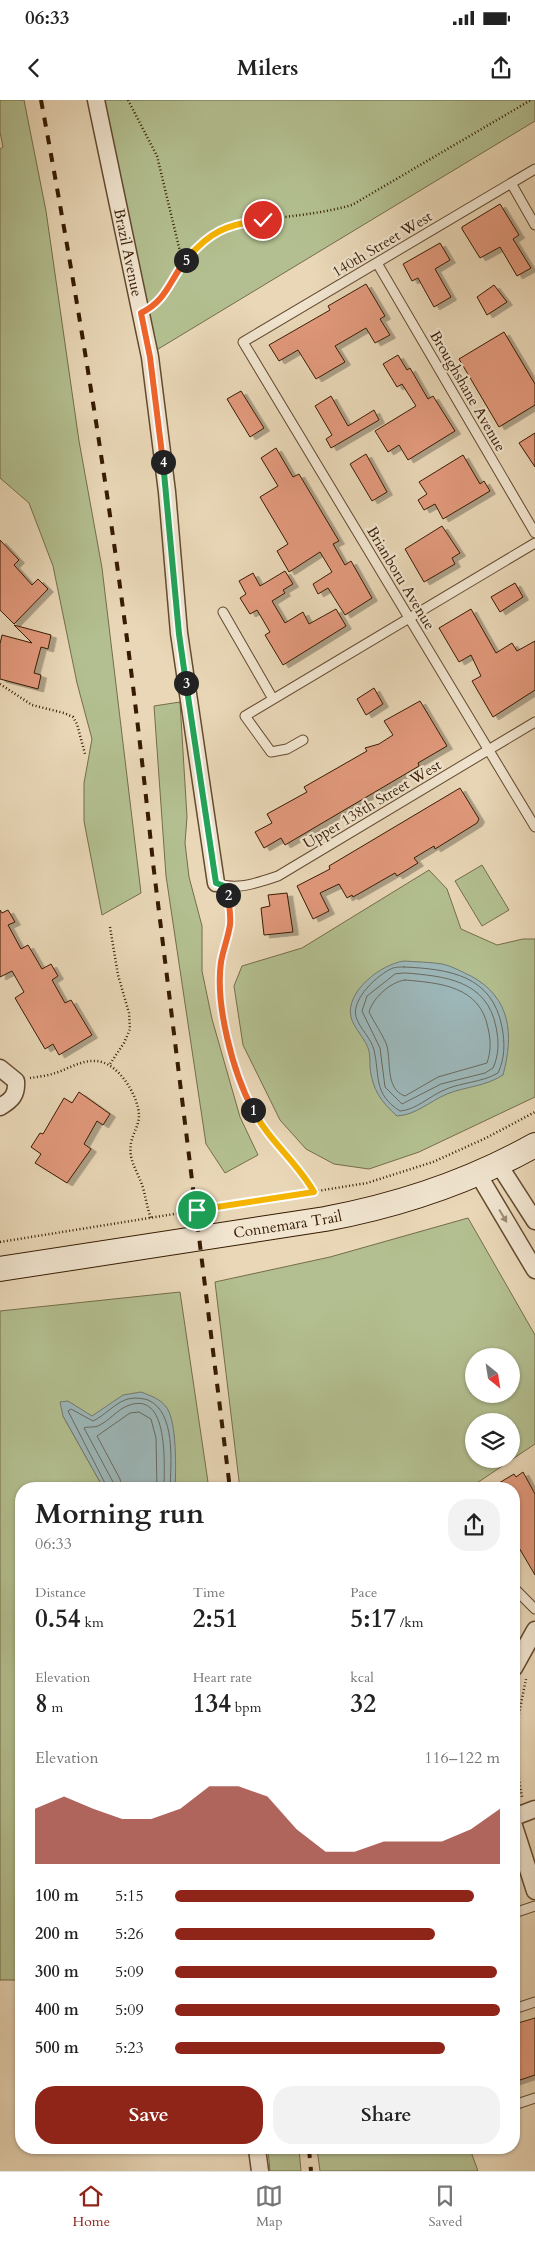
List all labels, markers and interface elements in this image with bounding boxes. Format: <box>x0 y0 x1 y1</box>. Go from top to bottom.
text: 06:33 <box>25 5 69 31</box>
text: Milers <box>237 53 298 83</box>
icon: back <box>20 54 48 82</box>
icon: share <box>487 54 515 82</box>
pin <box>242 199 284 241</box>
icon: check <box>249 206 277 234</box>
street label: 140th Street West <box>328 206 436 282</box>
street label: Brazil Avenue <box>109 207 147 299</box>
pin: 5 <box>174 248 198 272</box>
text: 5 <box>183 251 190 270</box>
street label: Broughshane Avenue <box>425 327 511 455</box>
pin: 4 <box>150 450 176 474</box>
text: 4 <box>160 453 167 472</box>
street label: Brianboru Avenue <box>362 523 440 634</box>
pin: 3 <box>174 670 198 696</box>
text: 3 <box>183 674 190 693</box>
street label: Upper 138th Street West <box>299 755 445 853</box>
pin: 2 <box>216 882 240 908</box>
text: 2 <box>225 886 232 905</box>
pin: 1 <box>240 1098 266 1122</box>
text: 1 <box>250 1101 257 1120</box>
pin <box>176 1189 218 1231</box>
icon: arrive <box>183 1196 211 1224</box>
street label: Connemara Trail <box>232 1206 344 1243</box>
one-way arrow <box>499 1209 508 1223</box>
north arrow <box>465 1348 520 1402</box>
map controls <box>465 1348 520 1468</box>
button: layers <box>465 1413 520 1468</box>
text: Morning run <box>35 1495 204 1533</box>
button: share <box>448 1499 500 1551</box>
text: 06:33 <box>35 1533 72 1555</box>
text: Distance <box>35 1583 86 1602</box>
text: Time <box>193 1583 225 1602</box>
text: Pace <box>350 1583 377 1602</box>
text: 0.54 <box>35 1602 81 1636</box>
text: 2:51 <box>193 1602 238 1636</box>
text: 5:17 <box>350 1602 396 1636</box>
text: km <box>81 1613 104 1632</box>
text: /km <box>396 1613 424 1632</box>
text: Elevation <box>35 1668 91 1687</box>
text: Heart rate <box>193 1668 252 1687</box>
text: kcal <box>350 1668 374 1687</box>
text: 8 <box>35 1687 48 1721</box>
text: 134 <box>193 1687 231 1721</box>
text: 32 <box>350 1687 376 1721</box>
text: m <box>48 1698 63 1717</box>
text: bpm <box>231 1698 262 1717</box>
text: Elevation <box>35 1747 99 1769</box>
text: 116–122 m <box>424 1747 500 1769</box>
text: 100 m <box>35 1885 79 1907</box>
text: 5:15 <box>115 1885 144 1907</box>
text: 200 m <box>35 1923 79 1945</box>
text: 5:26 <box>115 1923 144 1945</box>
text: 300 m <box>35 1961 79 1983</box>
text: 5:09 <box>115 1961 144 1983</box>
text: 400 m <box>35 1999 79 2021</box>
text: 5:09 <box>115 1999 144 2021</box>
text: 500 m <box>35 2037 79 2059</box>
text: 5:23 <box>115 2037 144 2059</box>
button: Save <box>35 2086 263 2144</box>
button: Share <box>273 2086 500 2144</box>
tab: Home <box>73 2182 110 2231</box>
tab: Map <box>255 2182 283 2231</box>
tab: Saved <box>428 2182 462 2231</box>

